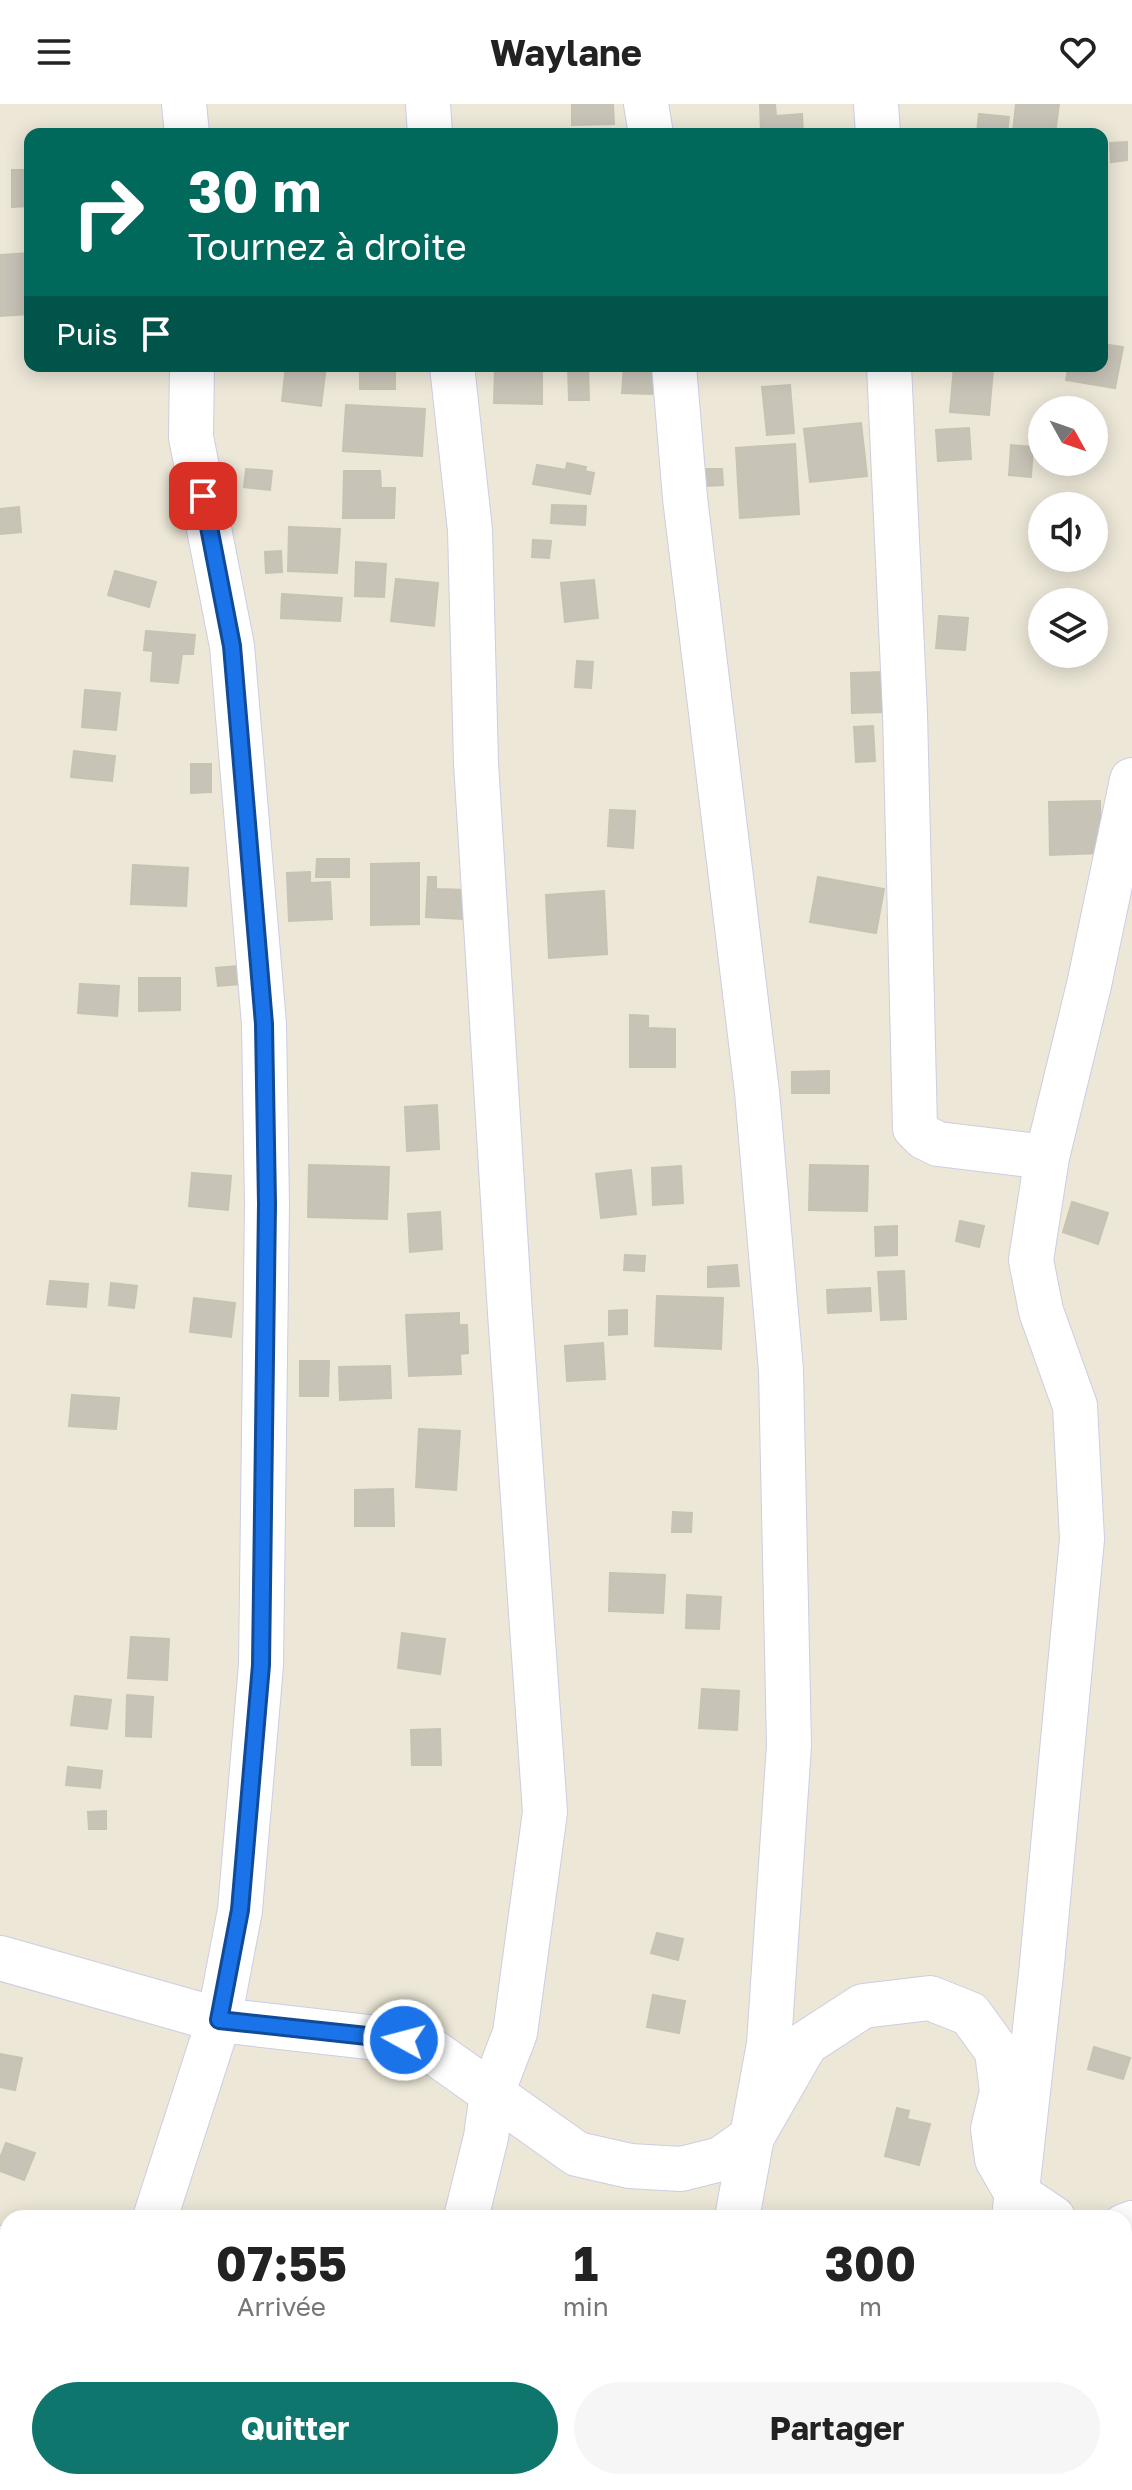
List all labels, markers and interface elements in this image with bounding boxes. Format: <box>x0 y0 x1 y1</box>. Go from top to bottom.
icon: menu <box>32 30 76 74</box>
icon: heart <box>1056 30 1100 74</box>
text: Waylane <box>490 31 642 74</box>
text: 30 m <box>188 157 322 224</box>
icon: right <box>56 160 160 264</box>
text: Tournez à droite <box>188 225 467 268</box>
icon: arrive <box>134 312 178 356</box>
text: Puis <box>56 316 118 352</box>
north arrow <box>1028 396 1108 476</box>
map controls <box>1028 396 1108 668</box>
pin <box>169 462 237 530</box>
icon: arrive <box>181 474 225 518</box>
button: sound <box>1028 492 1108 572</box>
button: layers <box>1028 588 1108 668</box>
position arrow <box>362 1998 446 2082</box>
text: 07:55 <box>216 2234 347 2292</box>
text: 1 <box>573 2234 598 2292</box>
text: 300 <box>825 2234 916 2292</box>
text: Arrivée <box>237 2291 326 2322</box>
text: min <box>563 2291 609 2322</box>
text: m <box>859 2291 882 2322</box>
button: Quitter <box>32 2382 558 2474</box>
button: Partager <box>574 2382 1100 2474</box>

